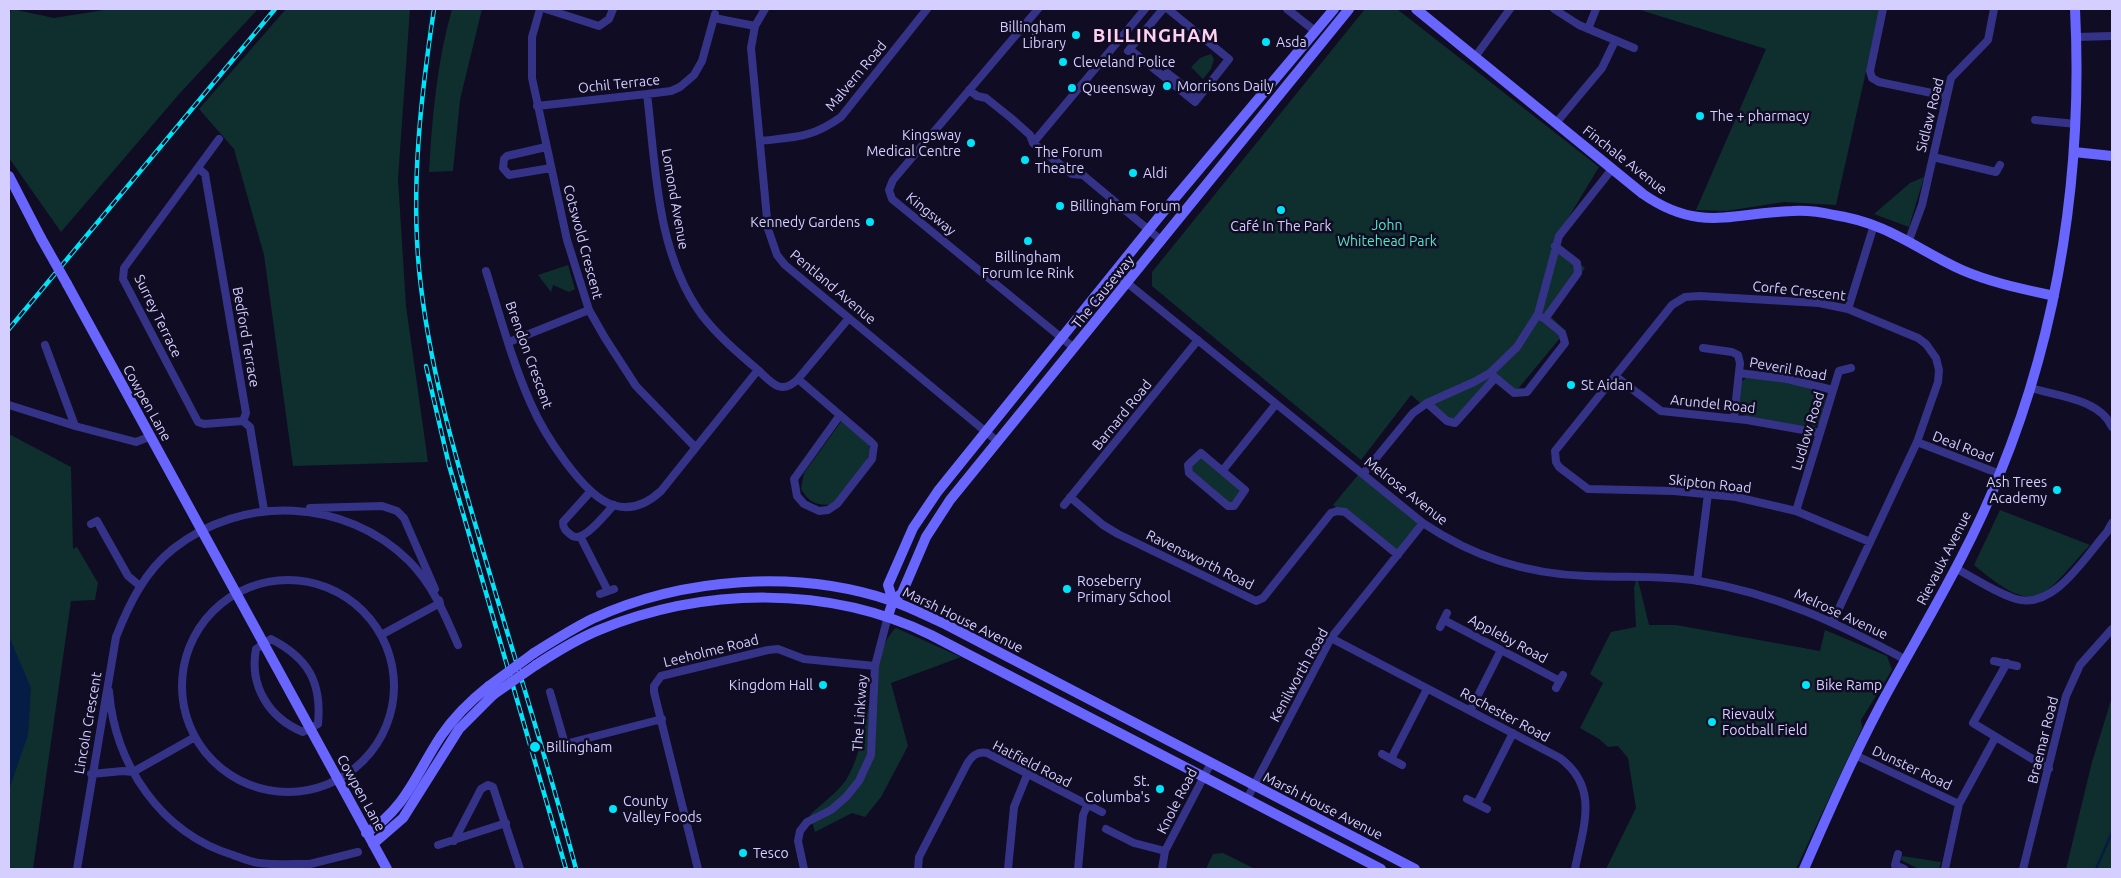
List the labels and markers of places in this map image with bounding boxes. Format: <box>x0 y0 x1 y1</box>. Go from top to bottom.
place label: Billingham Library <box>1000 19 1066 52</box>
marker: Billingham Library <box>1070 29 1082 41</box>
place label: Asda <box>1276 34 1307 50</box>
marker: Asda <box>1260 36 1272 48</box>
place label: Cleveland Police <box>1073 54 1175 70</box>
marker: Cleveland Police <box>1057 56 1069 68</box>
place label: Morrisons Daily <box>1177 78 1274 94</box>
place label: Queensway <box>1082 80 1155 96</box>
marker: Morrisons Daily <box>1161 80 1173 92</box>
marker: Queensway <box>1066 82 1078 94</box>
place label: The + pharmacy <box>1710 108 1809 124</box>
marker: The + pharmacy <box>1694 110 1706 122</box>
place label: Kingsway Medical Centre <box>866 127 961 160</box>
marker: Kingsway Medical Centre <box>965 137 977 149</box>
place label: The Forum Theatre <box>1035 144 1103 176</box>
marker: The Forum Theatre <box>1019 154 1031 166</box>
place label: Aldi <box>1143 165 1167 181</box>
marker: Aldi <box>1127 167 1139 179</box>
place label: Billingham Forum <box>1070 198 1180 214</box>
marker: Billingham Forum <box>1054 200 1066 212</box>
marker: Café In The Park <box>1275 204 1287 216</box>
place label: Kennedy Gardens <box>750 214 860 230</box>
marker: Kennedy Gardens <box>864 216 876 228</box>
place label: Café In The Park <box>1230 218 1332 234</box>
marker: Billingham Forum Ice Rink <box>1022 235 1034 247</box>
place label: Billingham Forum Ice Rink <box>982 249 1074 282</box>
place label: St Aidan <box>1581 377 1633 393</box>
marker: St Aidan <box>1565 379 1577 391</box>
place label: Ash Trees Academy <box>1986 474 2047 507</box>
marker: Ash Trees Academy <box>2051 484 2063 496</box>
place label: Roseberry Primary School <box>1077 573 1171 606</box>
marker: Roseberry Primary School <box>1061 583 1073 595</box>
place label: Kingdom Hall <box>729 677 813 693</box>
place label: Bike Ramp <box>1816 677 1882 693</box>
marker: Kingdom Hall <box>817 679 829 691</box>
marker: Bike Ramp <box>1800 679 1812 691</box>
place label: Rievaulx Football Field <box>1722 706 1808 739</box>
marker: Rievaulx Football Field <box>1706 716 1718 728</box>
place label: Billingham <box>546 739 612 755</box>
marker: Billingham <box>528 740 542 754</box>
place label: St. Columba's <box>1085 773 1150 806</box>
marker: St. Columba's <box>1154 783 1166 795</box>
place label: County Valley Foods <box>623 793 702 826</box>
marker: County Valley Foods <box>607 803 619 815</box>
place label: Tesco <box>753 845 789 861</box>
marker: Tesco <box>737 847 749 859</box>

